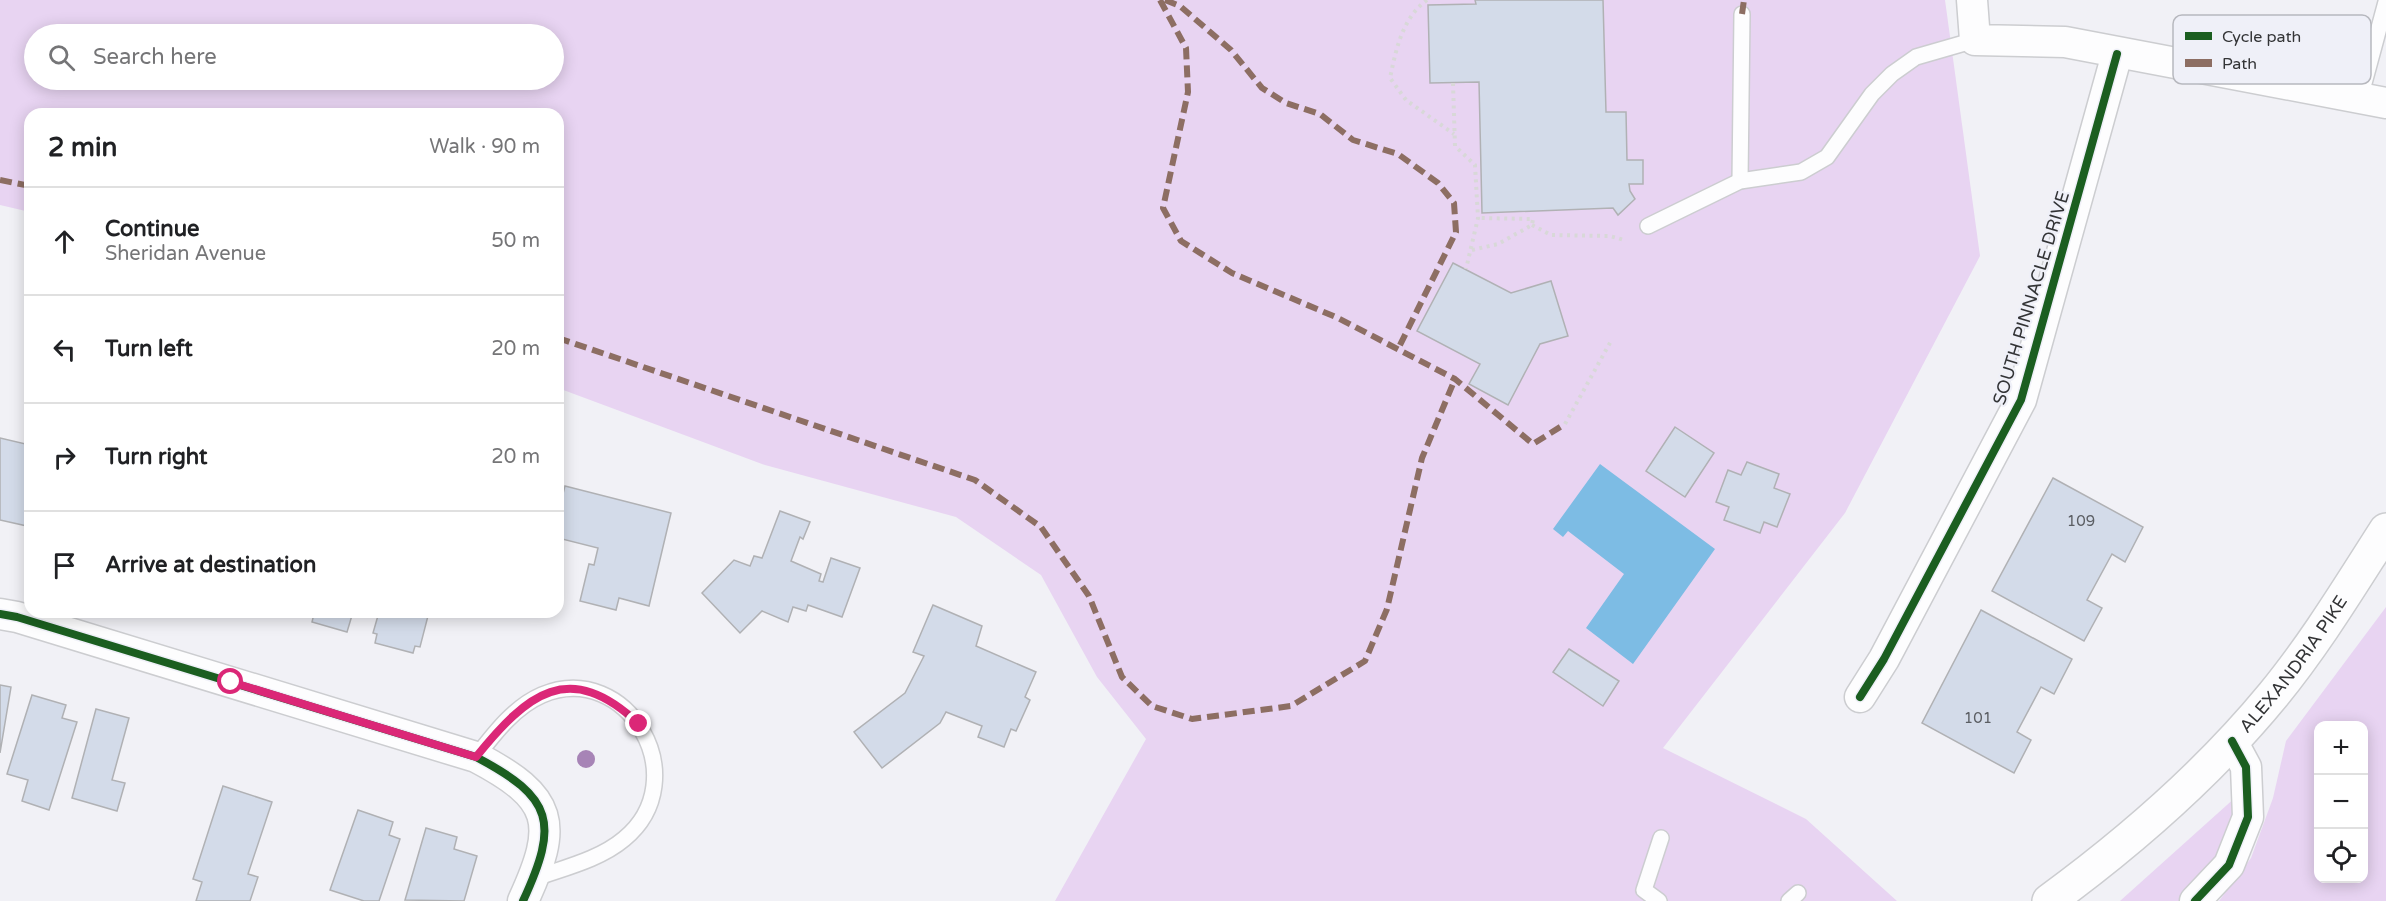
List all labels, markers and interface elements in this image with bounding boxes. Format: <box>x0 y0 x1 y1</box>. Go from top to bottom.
legend <box>2173 15 2371 84</box>
search box <box>24 24 564 90</box>
text: Cycle path <box>2222 27 2301 47</box>
icon: search <box>45 41 78 74</box>
text: Search here <box>93 44 217 70</box>
text: Path <box>2222 54 2257 74</box>
text: 2 min <box>48 132 117 163</box>
text: Walk · 90 m <box>429 135 540 159</box>
street label: SOUTH PINNACLE DRIVE <box>1988 188 2074 408</box>
text: Continue <box>105 216 200 242</box>
icon: ahead <box>48 225 81 258</box>
text: 50 m <box>491 229 540 253</box>
text: Sheridan Avenue <box>105 242 266 266</box>
icon: left <box>48 333 81 366</box>
text: Turn left <box>105 336 193 362</box>
text: 20 m <box>491 337 540 361</box>
icon: right <box>48 441 81 474</box>
text: Turn right <box>105 444 207 470</box>
text: 20 m <box>491 445 540 469</box>
house number: 109 <box>2067 512 2095 530</box>
icon: arrive <box>48 549 81 582</box>
text: Arrive at destination <box>105 552 316 578</box>
street label: ALEXANDRIA PIKE <box>2235 591 2352 737</box>
route start <box>217 668 243 694</box>
house number: 101 <box>1964 709 1992 727</box>
route end <box>625 710 651 736</box>
map controls <box>2314 721 2368 883</box>
button: + <box>2314 721 2368 775</box>
button: − <box>2314 775 2368 829</box>
button: locate <box>2314 829 2368 883</box>

